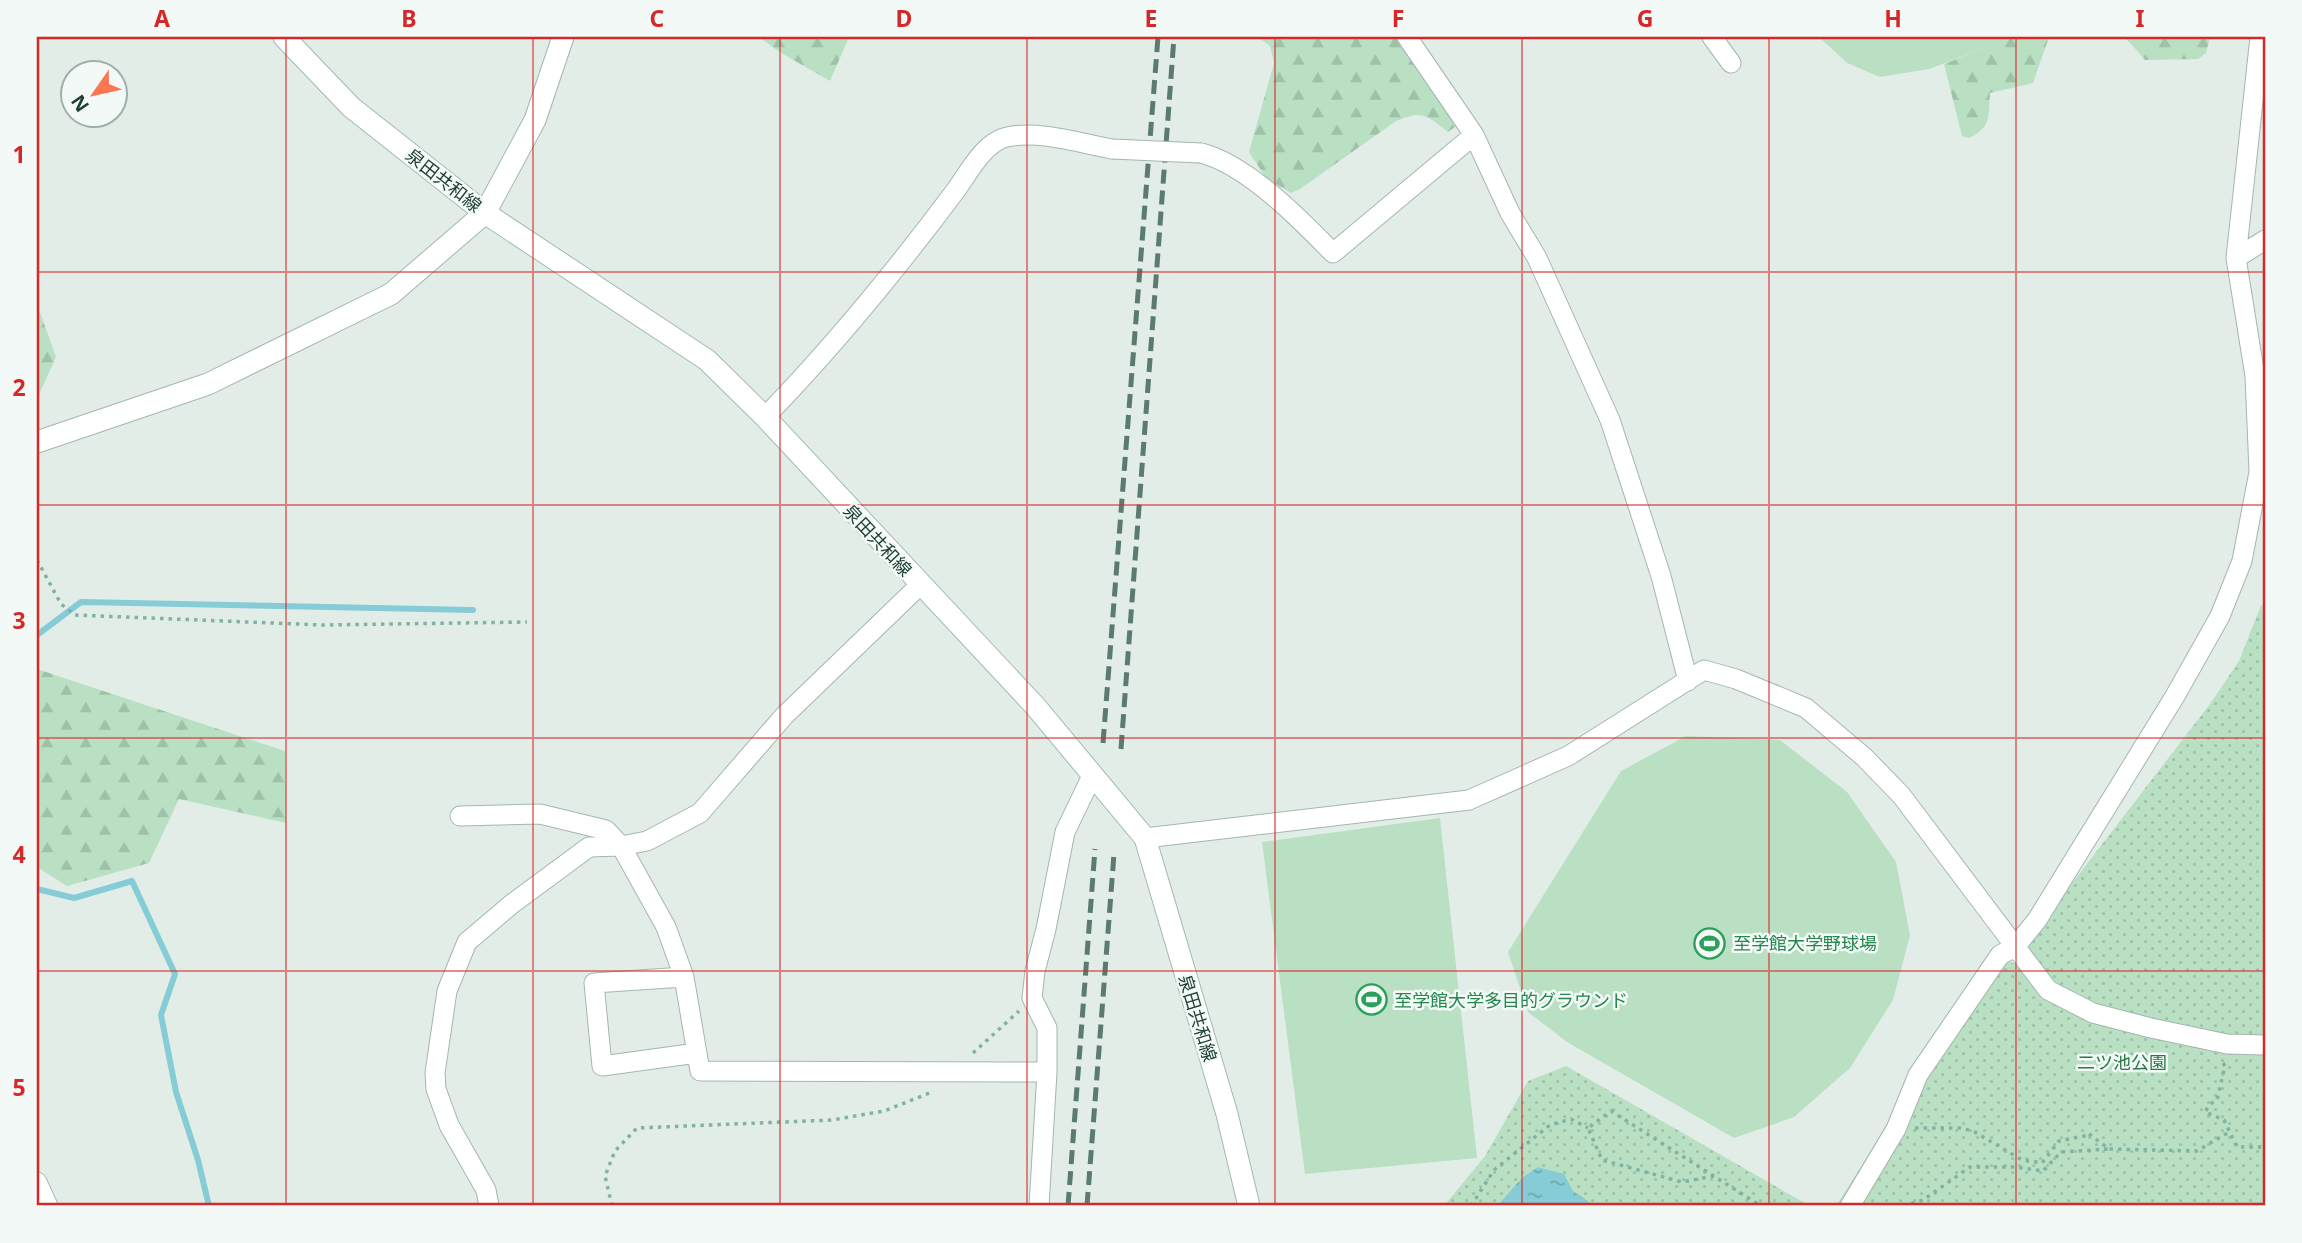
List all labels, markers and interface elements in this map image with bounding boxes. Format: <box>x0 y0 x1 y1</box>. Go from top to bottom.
text: A <box>154 2 170 34</box>
text: B <box>401 2 417 34</box>
text: C <box>650 2 665 34</box>
text: D <box>896 2 912 34</box>
text: E <box>1145 2 1157 34</box>
text: F <box>1392 2 1404 34</box>
text: G <box>1637 2 1653 34</box>
text: H <box>1884 2 1902 34</box>
text: I <box>2136 2 2145 34</box>
north arrow <box>60 60 130 130</box>
text: N <box>65 90 95 117</box>
text: 1 <box>12 138 26 170</box>
street label: 泉田共和線 <box>401 143 487 217</box>
text: 2 <box>12 371 26 403</box>
street label: 泉田共和線 <box>839 499 917 581</box>
text: 3 <box>12 604 26 636</box>
text: 4 <box>12 838 26 870</box>
sports icon: 至学館大学野球場 <box>1693 926 1727 960</box>
place label: 至学館大学野球場 <box>1733 931 1877 955</box>
street label: 泉田共和線 <box>1173 971 1223 1065</box>
sports icon: 至学館大学多目的グラウンド <box>1354 983 1388 1017</box>
place label: 至学館大学多目的グラウンド <box>1394 988 1628 1012</box>
park label: 二ツ池公園 <box>2077 1050 2167 1074</box>
text: 5 <box>12 1071 26 1103</box>

